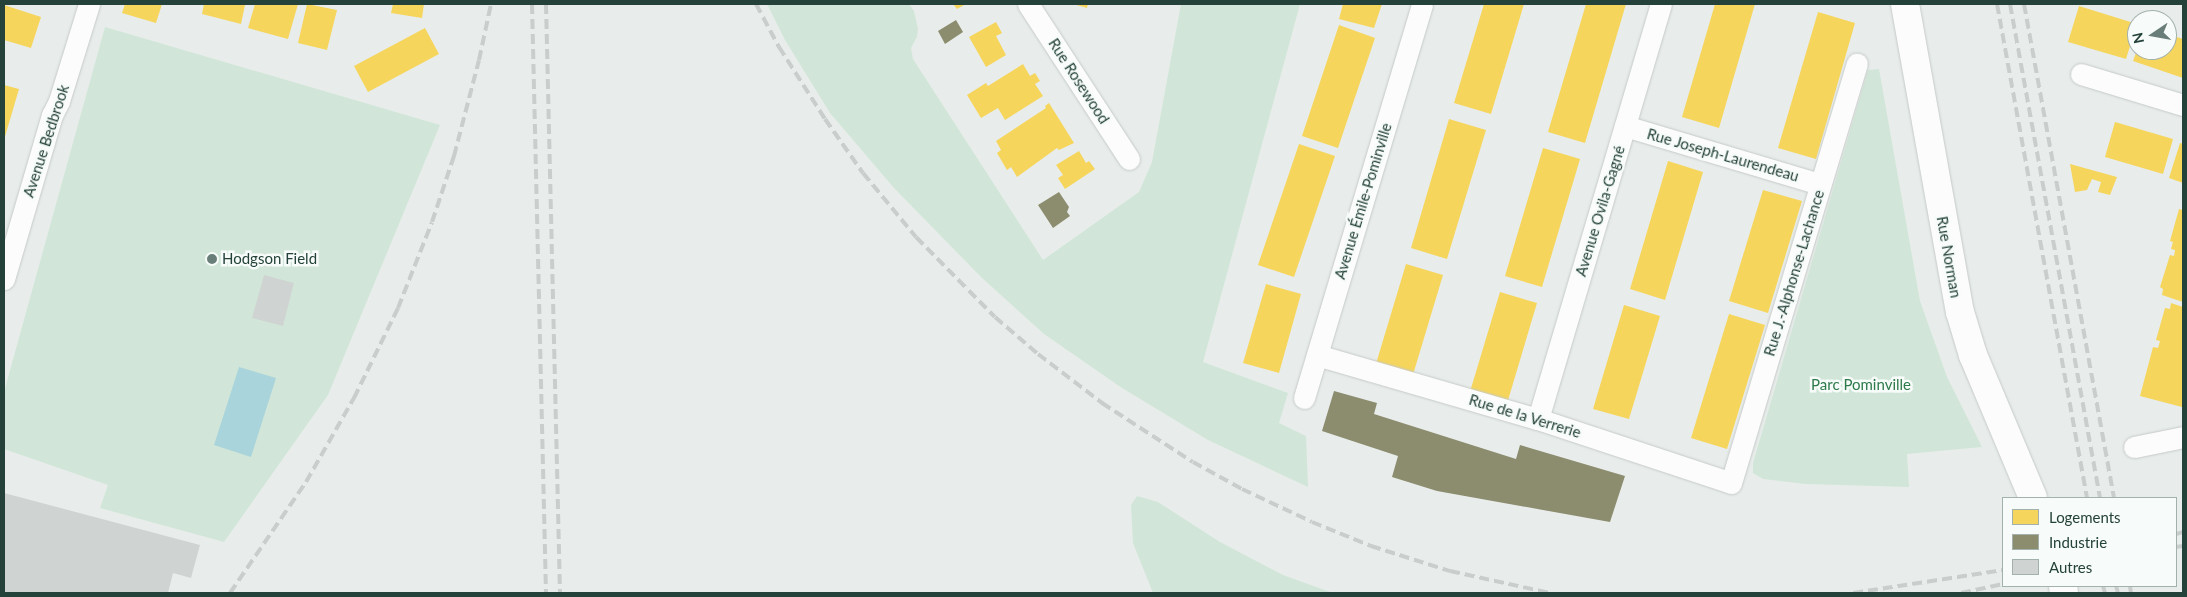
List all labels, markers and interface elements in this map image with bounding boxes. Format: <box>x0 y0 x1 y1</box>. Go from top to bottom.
north arrow <box>2127 10 2177 60</box>
text: N <box>2128 31 2147 45</box>
street label: Rue Rosewood <box>1045 35 1113 127</box>
street label: Avenue Bedbrook <box>19 82 73 200</box>
street label: Avenue Émile-Pominville <box>1331 121 1395 281</box>
street label: Rue Joseph-Laurendeau <box>1645 125 1801 185</box>
street label: Avenue Ovila-Gagné <box>1572 143 1628 279</box>
street label: Rue J.-Alphonse-Lachance <box>1760 188 1828 358</box>
street label: Rue Norman <box>1933 215 1965 299</box>
place label: Hodgson Field <box>222 250 317 268</box>
marker: Hodgson Field <box>206 253 218 265</box>
park label: Parc Pominville <box>1811 376 1911 394</box>
street label: Rue de la Verrerie <box>1467 390 1583 442</box>
legend <box>2002 497 2177 587</box>
text: Logements <box>2049 508 2121 526</box>
text: Industrie <box>2049 533 2107 551</box>
text: Autres <box>2049 558 2092 576</box>

